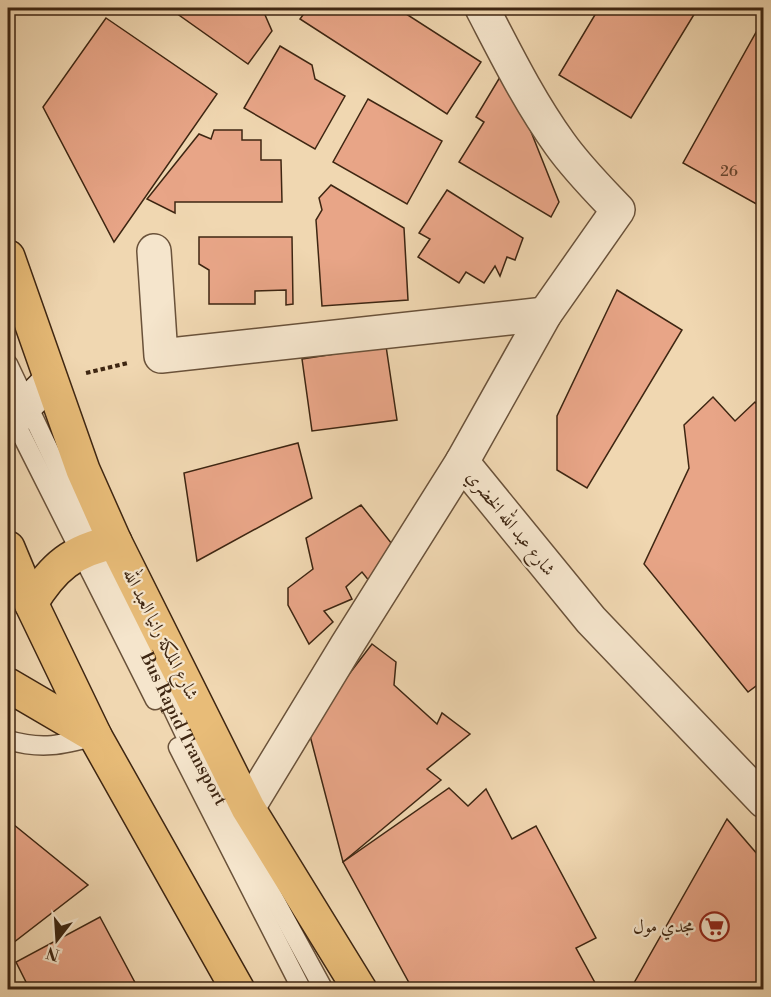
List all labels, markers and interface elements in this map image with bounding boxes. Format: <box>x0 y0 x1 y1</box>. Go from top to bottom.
house number: 26 <box>720 162 738 181</box>
street label: شارع عبد الله الخضري <box>459 464 563 583</box>
street label: شارع الملكة رانيا العبد الله <box>115 563 206 705</box>
street label: Bus Rapid Transport <box>135 647 233 810</box>
north arrow <box>27 910 87 970</box>
supermarket icon: مجدي مول <box>699 910 731 942</box>
place label: مجدي مول <box>633 915 694 941</box>
text: N <box>44 942 62 965</box>

